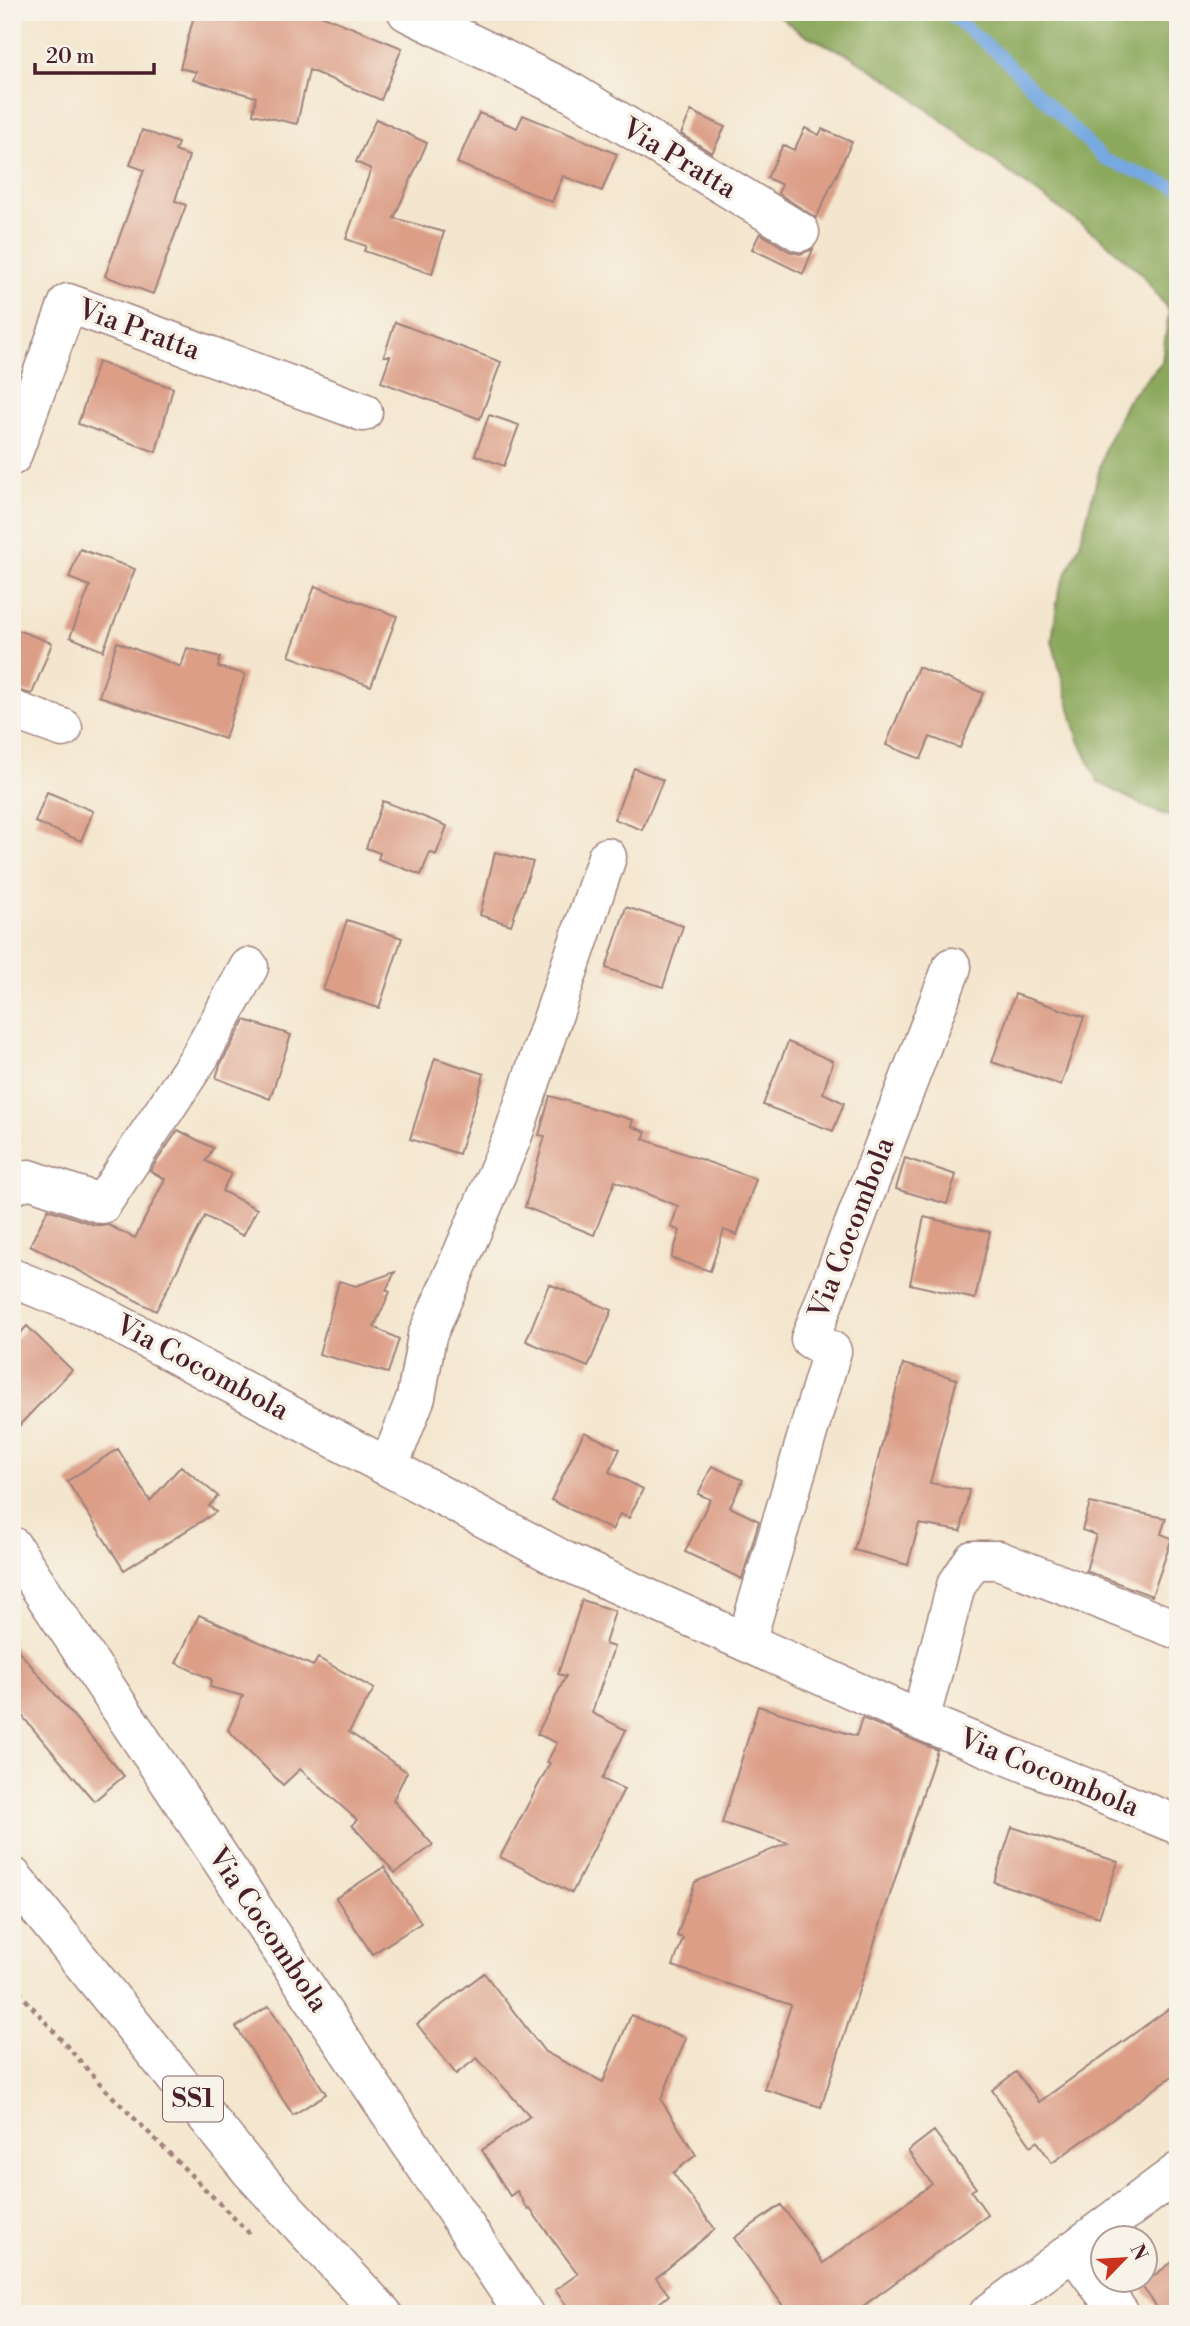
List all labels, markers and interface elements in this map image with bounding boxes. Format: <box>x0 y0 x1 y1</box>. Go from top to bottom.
scale bar <box>35 32 154 76</box>
text: 20 m <box>46 44 95 70</box>
street label: Via Pratta <box>615 111 743 207</box>
street label: Via Pratta <box>72 291 206 369</box>
street label: Via Cocombola <box>801 1132 903 1324</box>
street label: Via Cocombola <box>109 1307 295 1429</box>
street label: Via Cocombola <box>953 1721 1145 1825</box>
street label: Via Cocombola <box>199 1840 336 2020</box>
road number: SS1 <box>163 2076 223 2122</box>
north arrow <box>1088 2224 1158 2294</box>
text: N <box>1124 2240 1153 2264</box>

